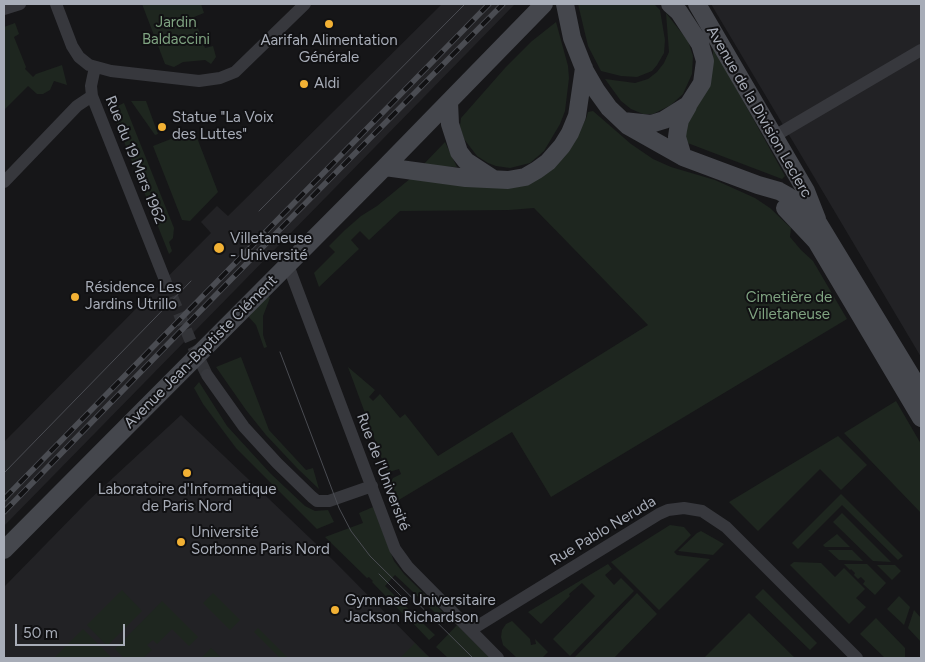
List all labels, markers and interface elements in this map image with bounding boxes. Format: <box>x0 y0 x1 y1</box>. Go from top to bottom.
park label: Jardin Baldaccini <box>142 14 210 49</box>
marker: Aarifah Alimentation Générale <box>323 18 335 30</box>
street label: Avenue de la Division Leclerc <box>702 23 816 201</box>
place label: Aarifah Alimentation Générale <box>260 32 398 67</box>
place label: Aldi <box>314 75 340 93</box>
marker: Aldi <box>298 78 310 90</box>
street label: Rue du 19 Mars 1962 <box>101 93 169 227</box>
place label: Statue "La Voix des Luttes" <box>172 109 273 144</box>
marker: Statue "La Voix des Luttes" <box>156 121 168 133</box>
place label: Villetaneuse - Université <box>230 230 312 265</box>
marker: Villetaneuse - Université <box>212 241 226 255</box>
street label: Avenue Jean-Baptiste Clément <box>121 272 281 432</box>
place label: Résidence Les Jardins Utrillo <box>85 279 181 314</box>
park label: Cimetière de Villetaneuse <box>746 289 832 324</box>
marker: Résidence Les Jardins Utrillo <box>69 291 81 303</box>
street label: Rue de l'Université <box>352 411 414 533</box>
marker: Laboratoire d'Informatique de Paris Nord <box>181 467 193 479</box>
place label: Laboratoire d'Informatique de Paris Nord <box>98 481 276 516</box>
street label: Rue Pablo Neruda <box>547 492 659 570</box>
place label: Université Sorbonne Paris Nord <box>191 524 330 559</box>
marker: Université Sorbonne Paris Nord <box>175 536 187 548</box>
place label: Gymnase Universitaire Jackson Richardson <box>345 592 496 627</box>
marker: Gymnase Universitaire Jackson Richardson <box>329 604 341 616</box>
scale bar <box>18 614 128 646</box>
text: 50 m <box>23 624 58 642</box>

